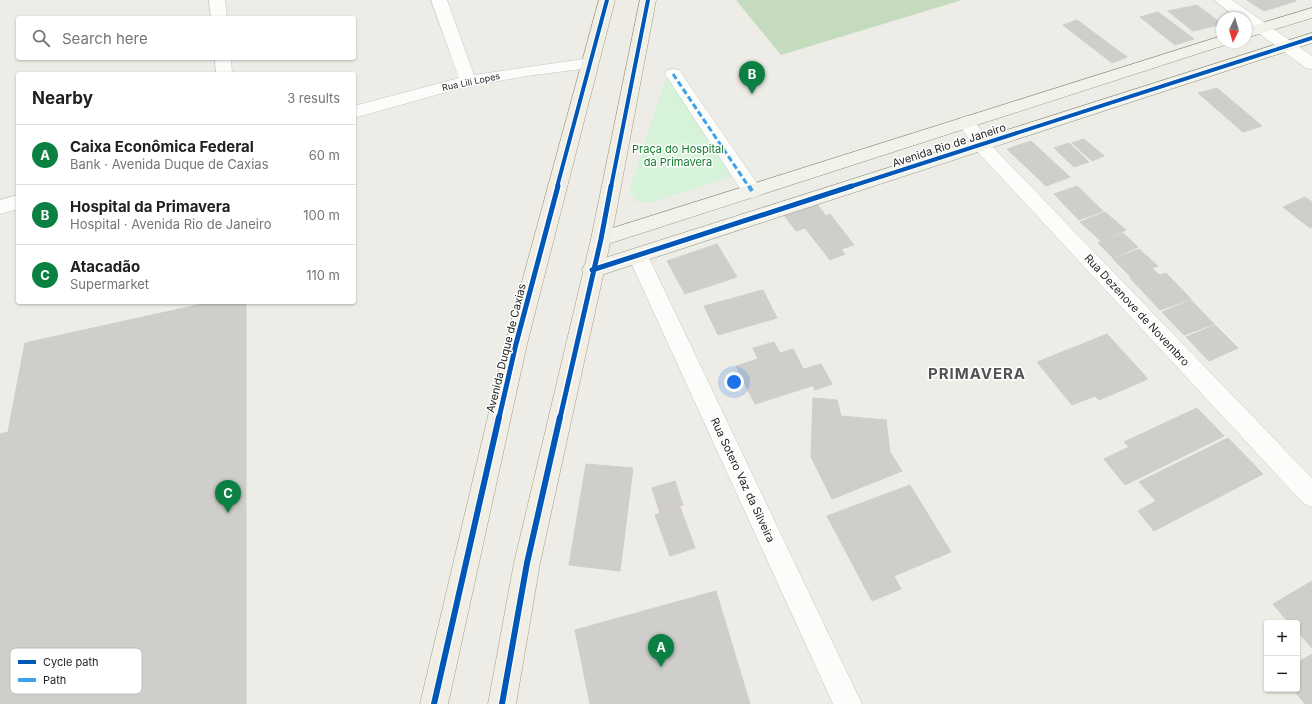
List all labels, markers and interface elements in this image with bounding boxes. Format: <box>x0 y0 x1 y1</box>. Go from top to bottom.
north arrow <box>1216 12 1252 48</box>
search box <box>16 16 356 60</box>
icon: search <box>30 27 52 49</box>
text: Search here <box>62 29 148 48</box>
pin: B <box>739 61 765 94</box>
street label: Rua Lili Lopes <box>441 70 501 93</box>
text: Nearby <box>32 88 93 108</box>
text: 3 results <box>287 90 340 106</box>
street label: Avenida Rio de Janeiro <box>890 120 1008 170</box>
text: Caixa Econômica Federal <box>70 137 254 156</box>
park label: Praça do Hospital da Primavera <box>632 142 724 169</box>
text: A <box>40 147 50 163</box>
text: 60 m <box>309 147 340 163</box>
text: Bank · Avenida Duque de Caxias <box>70 156 269 172</box>
text: Hospital da Primavera <box>70 197 230 216</box>
text: B <box>41 207 49 223</box>
text: 100 m <box>303 207 340 223</box>
text: Hospital · Avenida Rio de Janeiro <box>70 216 271 232</box>
street label: Rua Dezenove de Novembro <box>1081 251 1193 369</box>
text: Atacadão <box>70 257 140 276</box>
text: C <box>40 267 50 283</box>
text: 110 m <box>306 267 340 283</box>
text: Supermarket <box>70 276 149 292</box>
street label: Avenida Duque de Caxias <box>483 282 529 414</box>
district label: PRIMAVERA <box>928 364 1026 383</box>
your location <box>724 372 744 392</box>
street label: Rua Sotero Vaz da Silveira <box>708 415 778 545</box>
pin: C <box>215 480 241 513</box>
map controls <box>1264 620 1300 692</box>
button: + <box>1264 620 1300 656</box>
pin: A <box>648 634 674 667</box>
legend <box>10 648 142 694</box>
text: Cycle path <box>43 655 99 669</box>
button: − <box>1264 656 1300 692</box>
text: Path <box>43 673 66 687</box>

